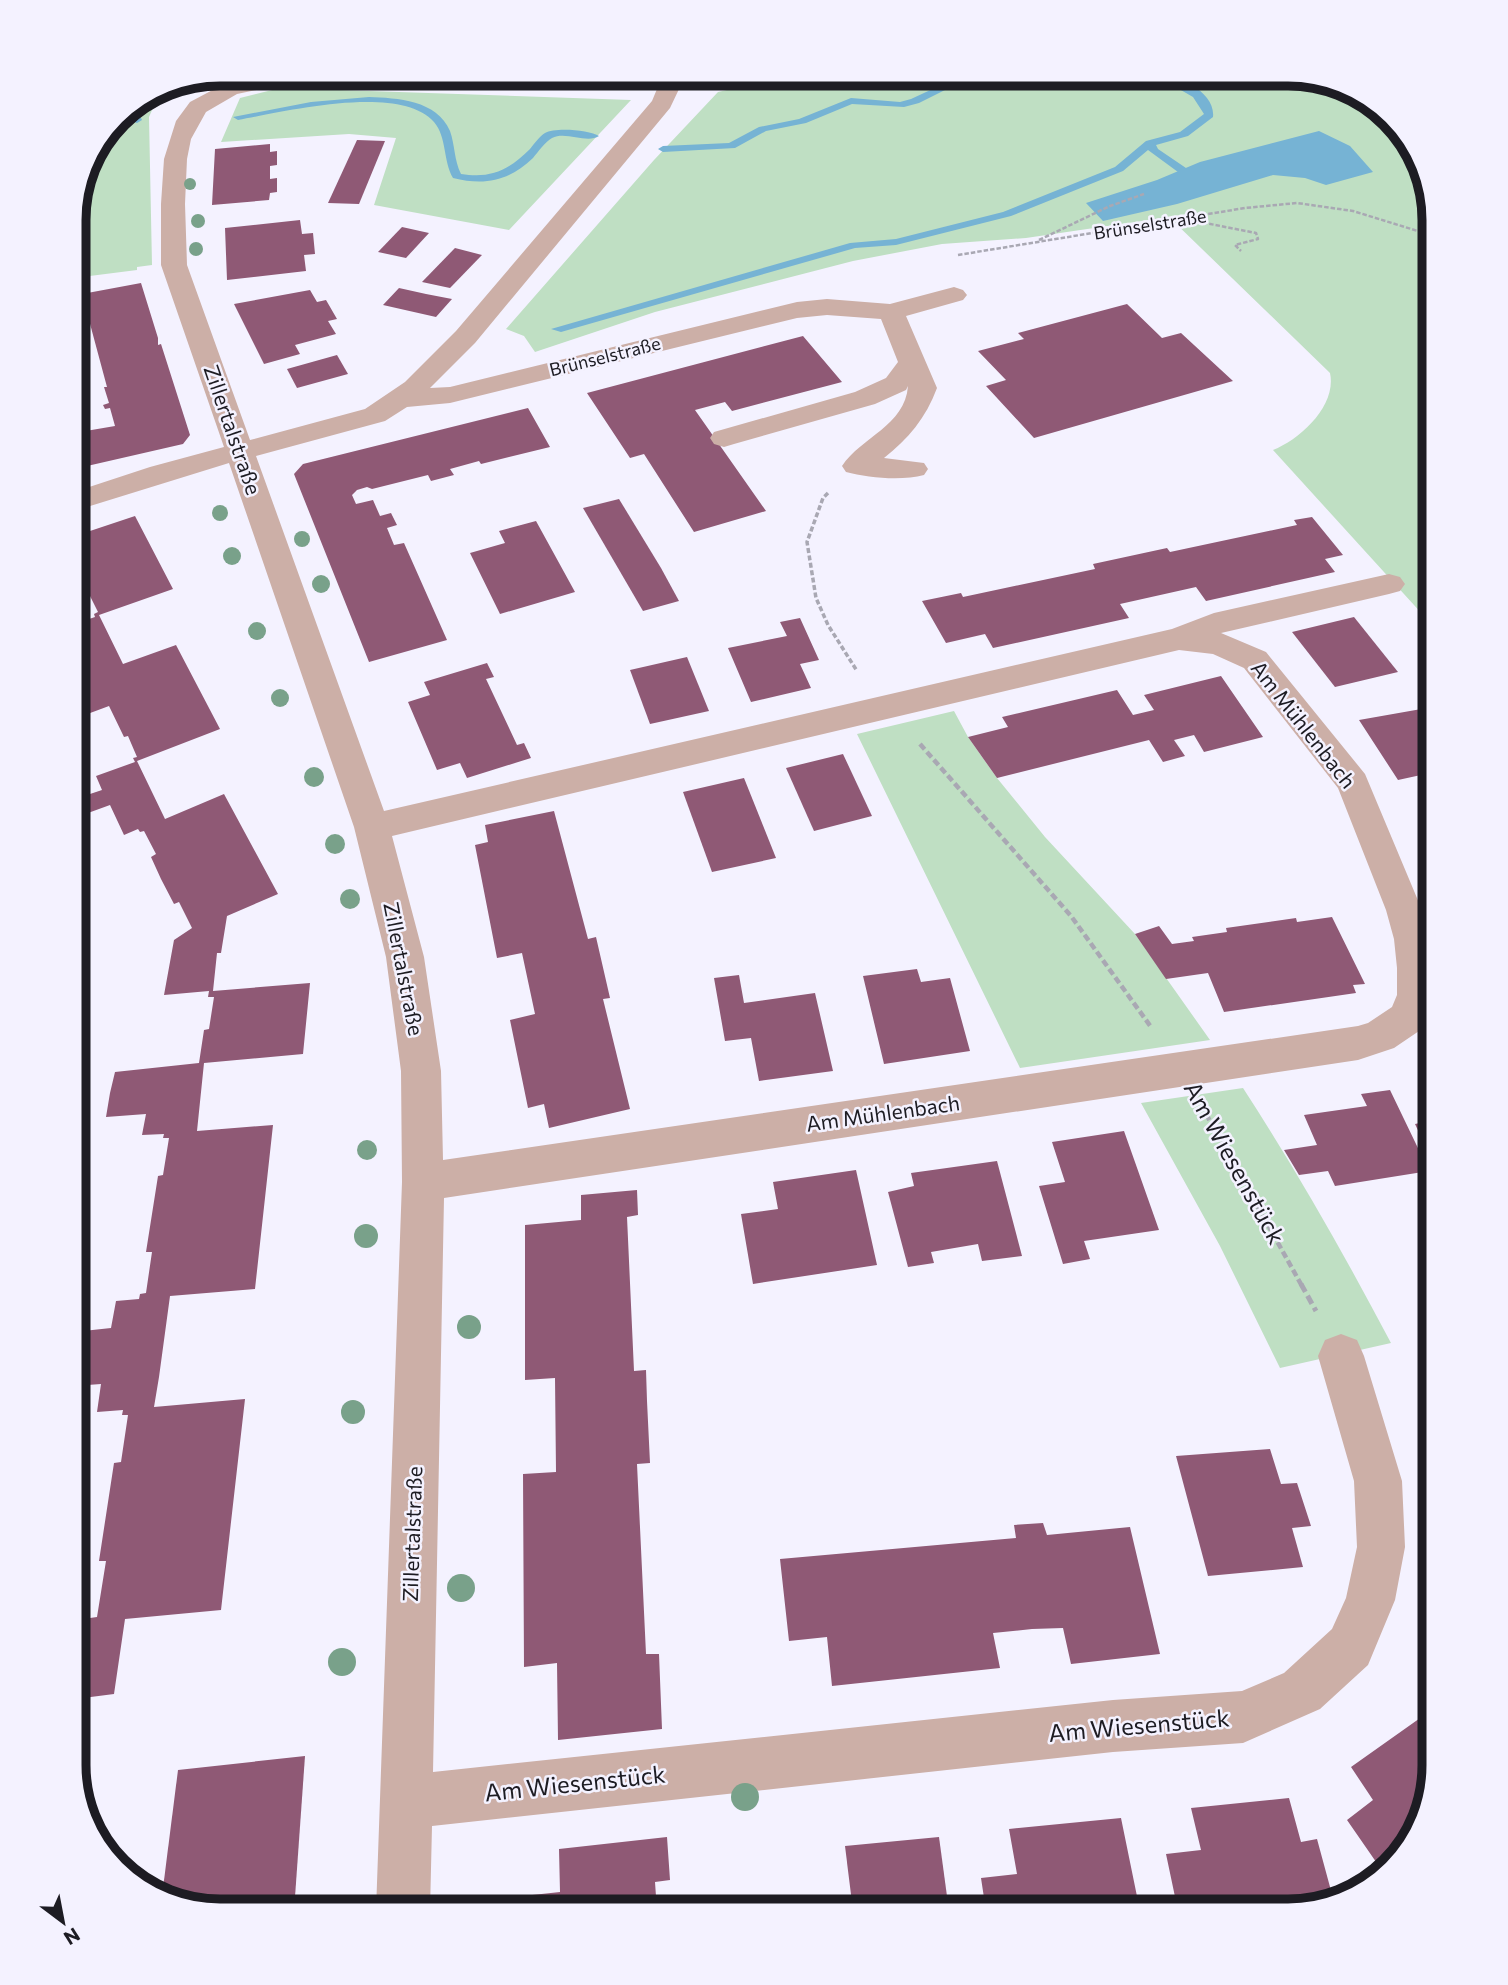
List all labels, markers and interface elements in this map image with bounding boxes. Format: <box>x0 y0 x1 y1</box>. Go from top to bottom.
street label: Brünselstraße <box>1092 204 1208 244</box>
street label: Brünselstraße <box>547 332 663 380</box>
street label: Zillertalstraße <box>200 361 267 498</box>
street label: Am Mühlenbach <box>1247 655 1362 793</box>
street label: Zillertalstraße <box>379 900 430 1038</box>
street label: Am Wiesenstück <box>1179 1076 1292 1249</box>
street label: Am Mühlenbach <box>804 1089 961 1136</box>
street label: Zillertalstraße <box>397 1466 426 1602</box>
street label: Am Wiesenstück <box>1047 1702 1231 1747</box>
street label: Am Wiesenstück <box>483 1759 667 1806</box>
north arrow <box>28 1887 98 1957</box>
text: N <box>60 1923 84 1950</box>

